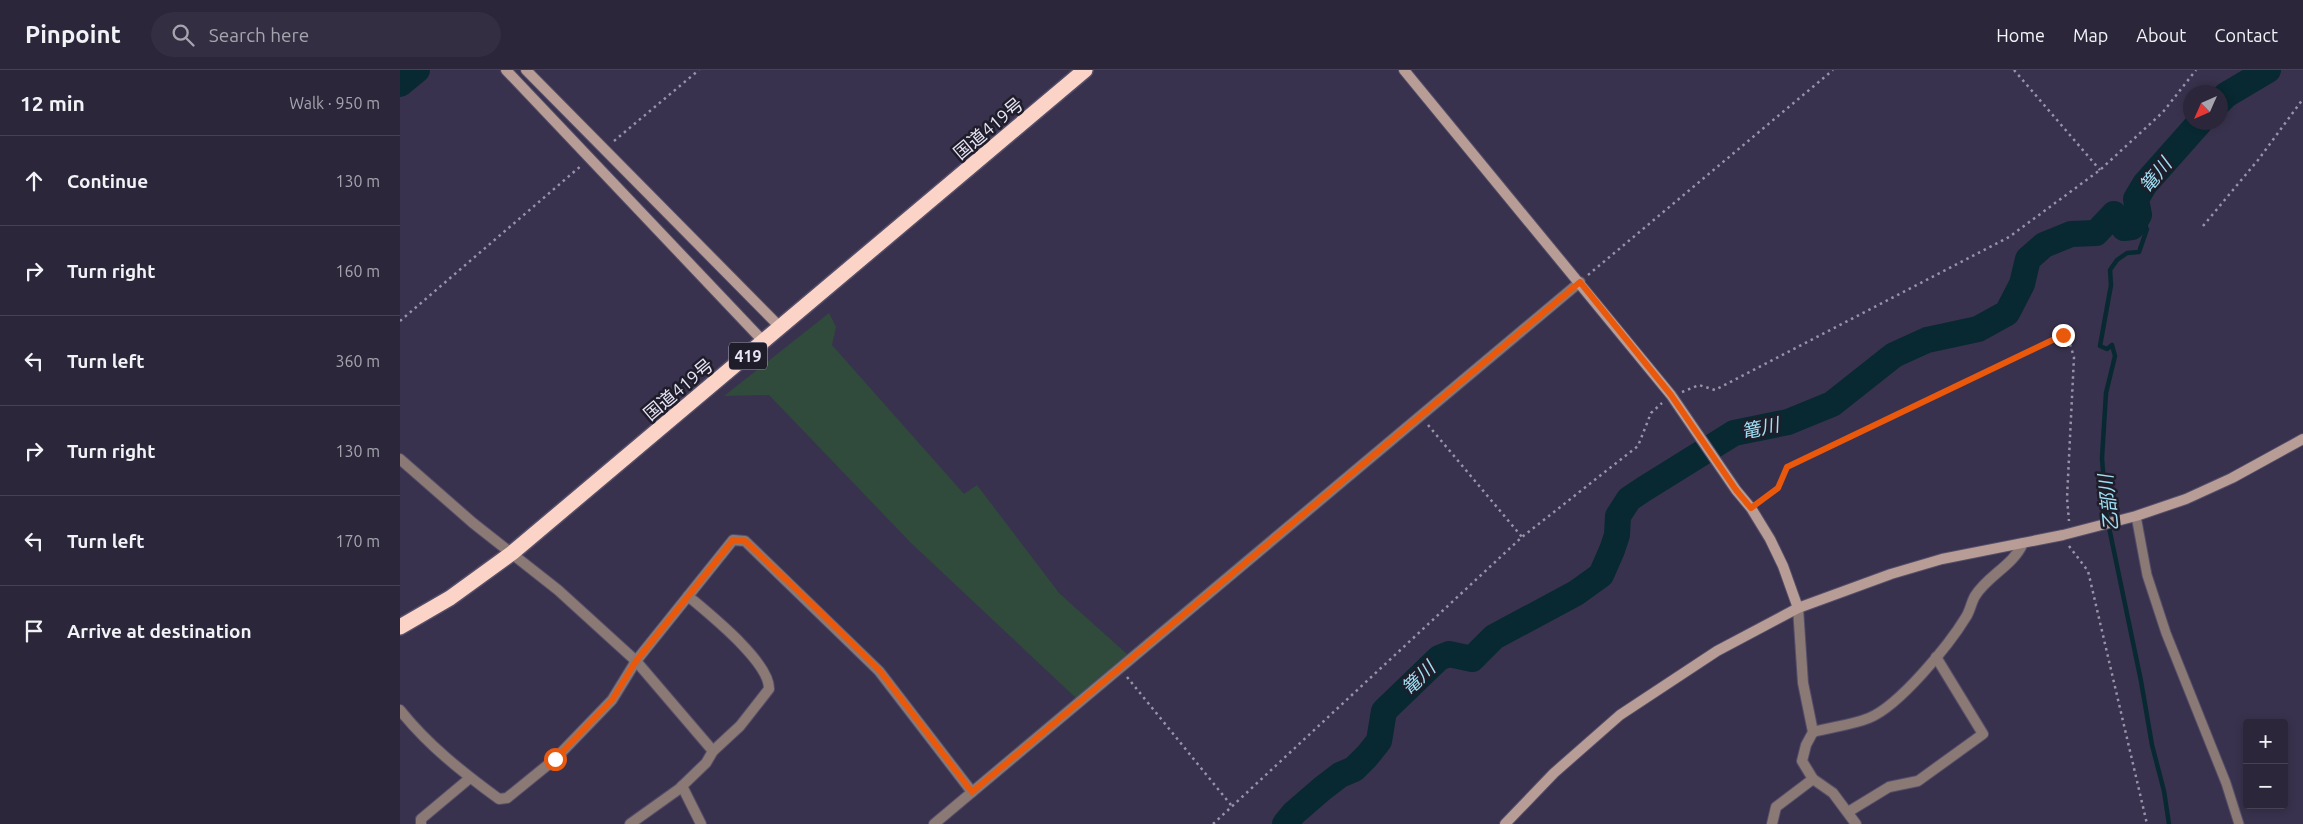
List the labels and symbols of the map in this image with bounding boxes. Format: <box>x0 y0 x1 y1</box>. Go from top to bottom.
north arrow <box>2183 85 2228 130</box>
street label: 国道419号 <box>949 93 1027 163</box>
water label: 篭川 <box>2134 152 2177 197</box>
route end <box>2052 324 2075 347</box>
road number: 419 <box>729 342 767 370</box>
street label: 国道419号 <box>639 354 717 424</box>
water label: 篭川 <box>1739 413 1783 443</box>
water label: 乙部川 <box>2094 472 2122 533</box>
water label: 篭川 <box>1397 656 1441 699</box>
route start <box>544 748 567 771</box>

